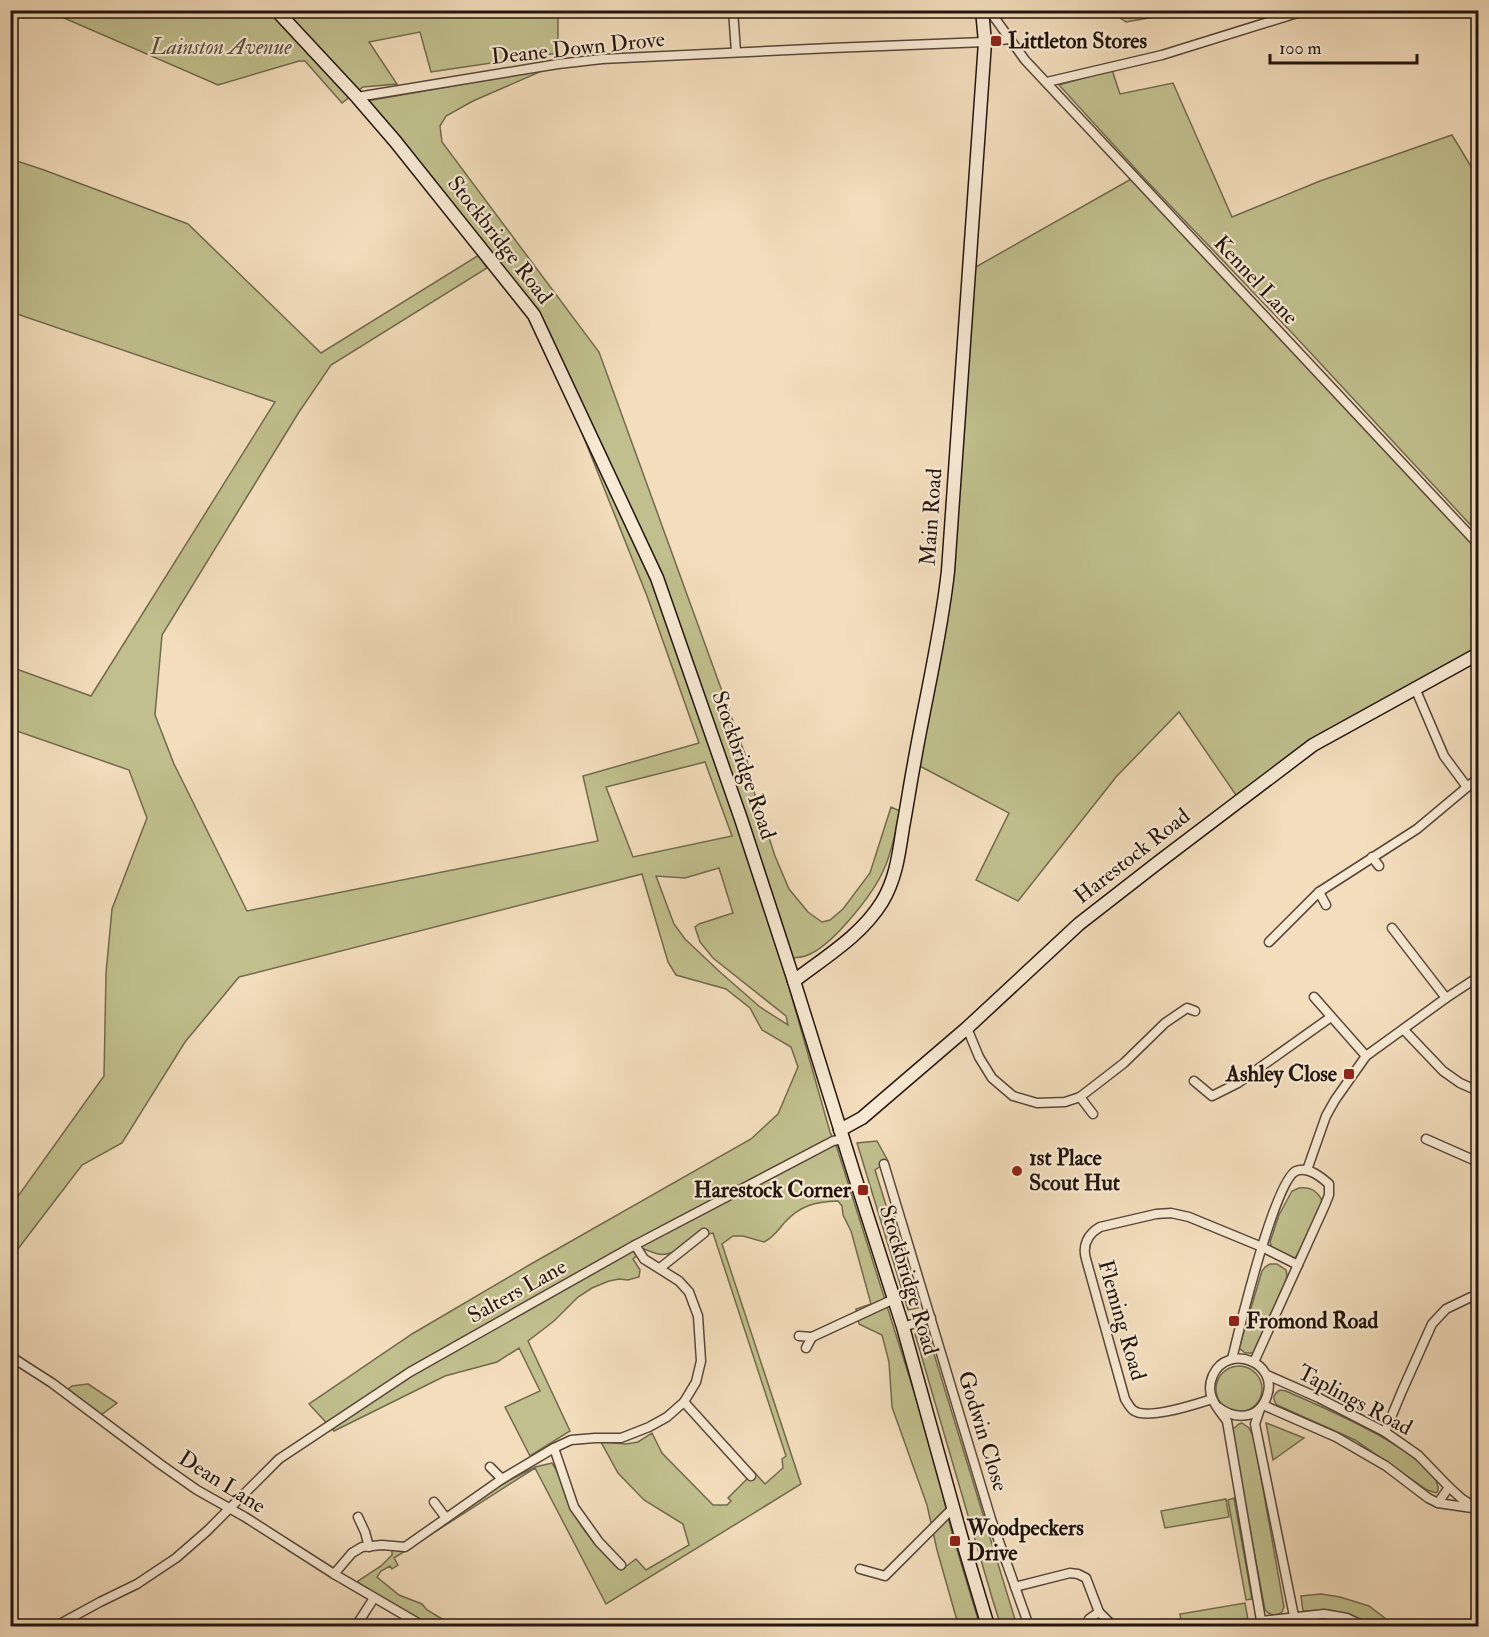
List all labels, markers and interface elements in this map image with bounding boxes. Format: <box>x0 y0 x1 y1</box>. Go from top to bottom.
street label: Deane Down Drove <box>490 25 666 71</box>
place label: Littleton Stores <box>1008 27 1148 55</box>
scale bar <box>1270 27 1417 65</box>
park label: Lainston Avenue <box>149 33 292 61</box>
marker: Littleton Stores <box>989 34 1003 48</box>
text: 100 m <box>1279 37 1322 60</box>
street label: Stockbridge Road <box>441 170 559 310</box>
street label: Kennel Lane <box>1208 230 1304 330</box>
street label: Main Road <box>914 467 948 567</box>
street label: Stockbridge Road <box>705 687 783 843</box>
street label: Harestock Road <box>1068 802 1196 910</box>
place label: Ashley Close <box>1225 1060 1338 1089</box>
marker: Ashley Close <box>1342 1067 1356 1081</box>
place label: 1st Place Scout Hut <box>1029 1144 1121 1197</box>
marker: 1st Place Scout Hut <box>1010 1164 1024 1178</box>
place label: Harestock Corner <box>694 1176 852 1204</box>
marker: Harestock Corner <box>856 1183 870 1197</box>
street label: Stockbridge Road <box>873 1202 945 1358</box>
street label: Salters Lane <box>463 1252 571 1330</box>
street label: Fleming Road <box>1091 1256 1153 1384</box>
place label: Fromond Road <box>1246 1307 1378 1335</box>
marker: Fromond Road <box>1227 1314 1241 1328</box>
street label: Taplings Road <box>1292 1358 1417 1443</box>
street label: Godwin Close <box>951 1368 1015 1494</box>
street label: Dean Lane <box>173 1444 271 1520</box>
place label: Woodpeckers Drive <box>966 1514 1084 1567</box>
marker: Woodpeckers Drive <box>948 1534 962 1548</box>

